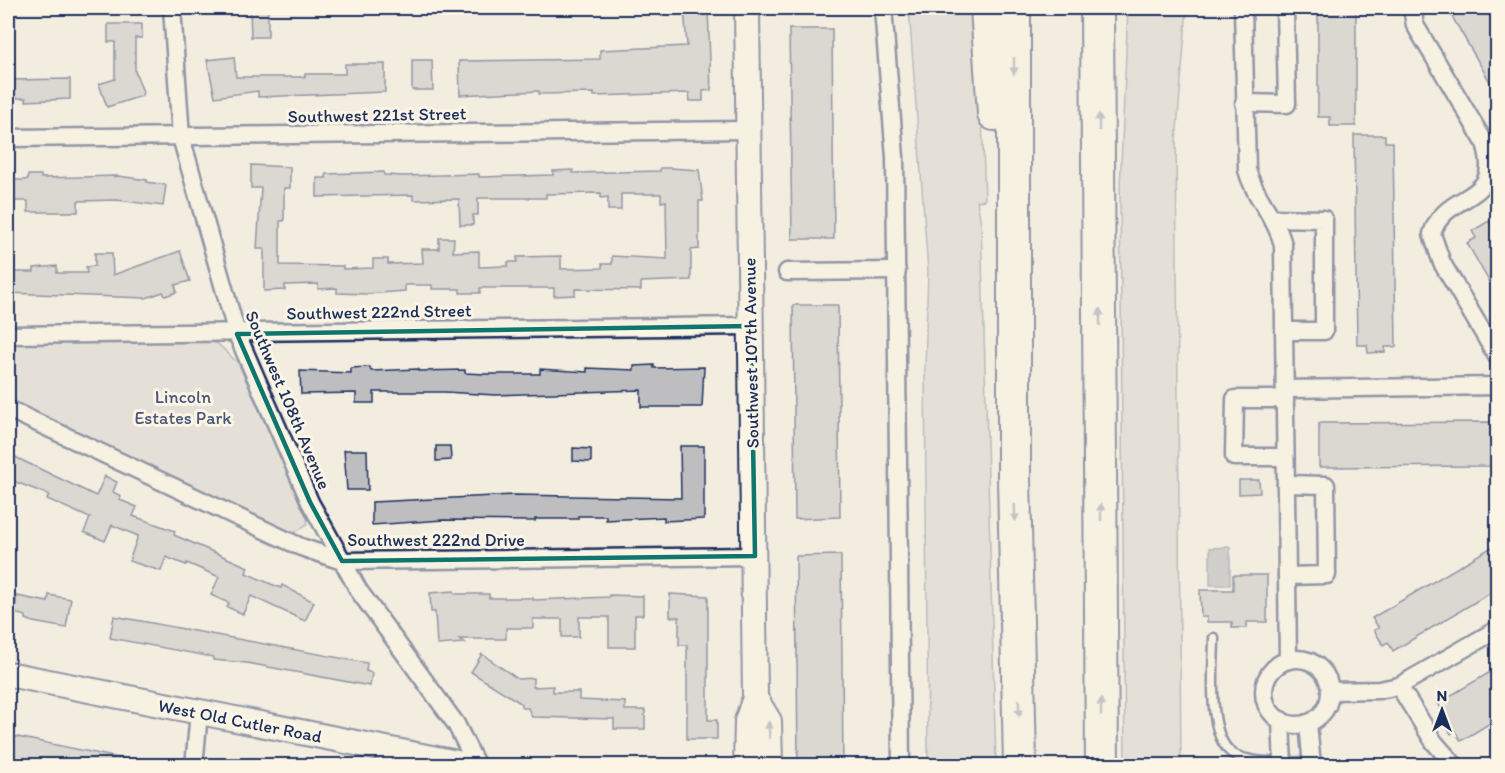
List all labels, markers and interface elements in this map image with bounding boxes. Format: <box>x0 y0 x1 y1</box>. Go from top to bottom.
one-way arrow <box>1009 56 1019 75</box>
street label: Southwest 221st Street <box>287 102 467 128</box>
one-way arrow <box>1094 113 1104 132</box>
street label: Southwest 107th Avenue <box>738 257 764 449</box>
street label: Southwest 222nd Street <box>286 299 472 325</box>
street label: Southwest 108th Avenue <box>240 307 336 493</box>
one-way arrow <box>1095 308 1105 327</box>
park label: Lincoln Estates Park <box>134 386 232 429</box>
one-way arrow <box>1010 503 1020 522</box>
one-way arrow <box>1096 503 1106 522</box>
street label: Southwest 222nd Drive <box>347 529 525 551</box>
north arrow <box>1412 680 1472 740</box>
text: N <box>1437 686 1447 705</box>
street label: West Old Cutler Road <box>156 694 324 748</box>
one-way arrow <box>1014 698 1024 717</box>
one-way arrow <box>1096 698 1106 717</box>
one-way arrow <box>764 720 773 739</box>

